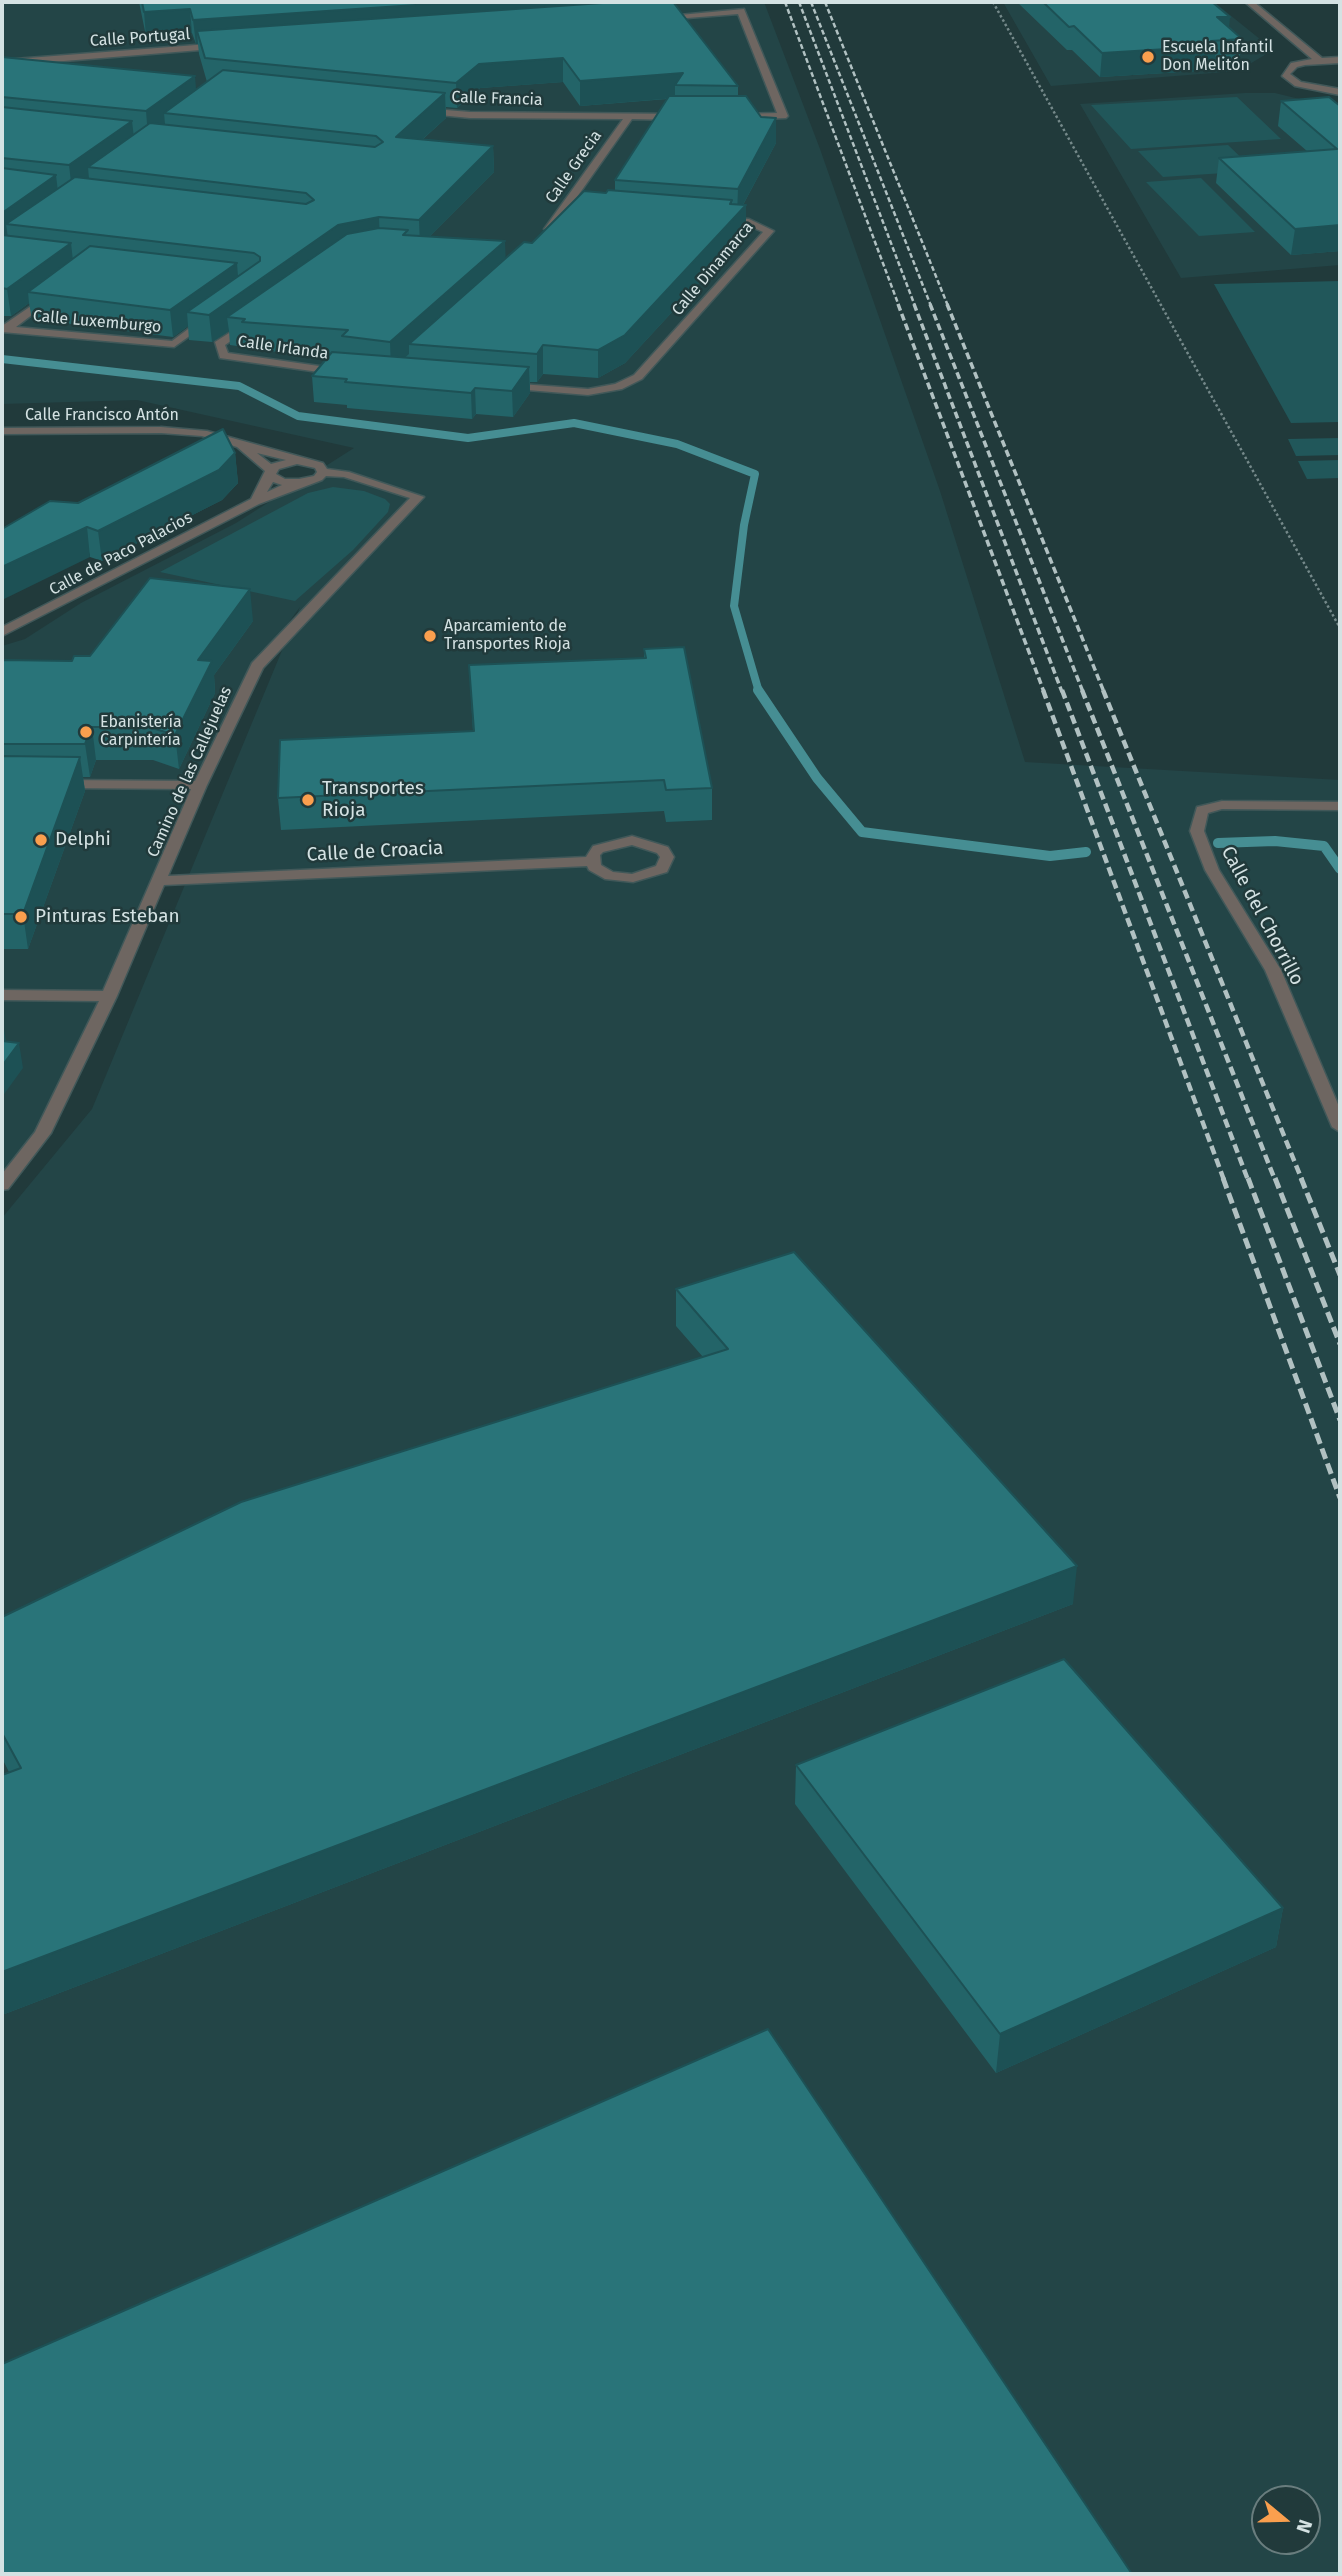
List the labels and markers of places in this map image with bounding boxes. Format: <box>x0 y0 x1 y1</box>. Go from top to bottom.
place label: Escuela Infantil Don Melitón <box>1162 38 1273 76</box>
marker: Escuela Infantil Don Melitón <box>1140 49 1156 65</box>
place label: Aparcamiento de Transportes Rioja <box>444 617 571 655</box>
marker: Aparcamiento de Transportes Rioja <box>422 628 438 644</box>
place label: Ebanistería Carpintería <box>100 713 182 751</box>
marker: Ebanistería Carpintería <box>78 724 94 740</box>
place label: Transportes Rioja <box>322 778 424 822</box>
marker: Transportes Rioja <box>300 792 316 808</box>
place label: Delphi <box>55 829 111 851</box>
marker: Delphi <box>33 832 49 848</box>
place label: Pinturas Esteban <box>35 906 180 928</box>
marker: Pinturas Esteban <box>13 909 29 925</box>

